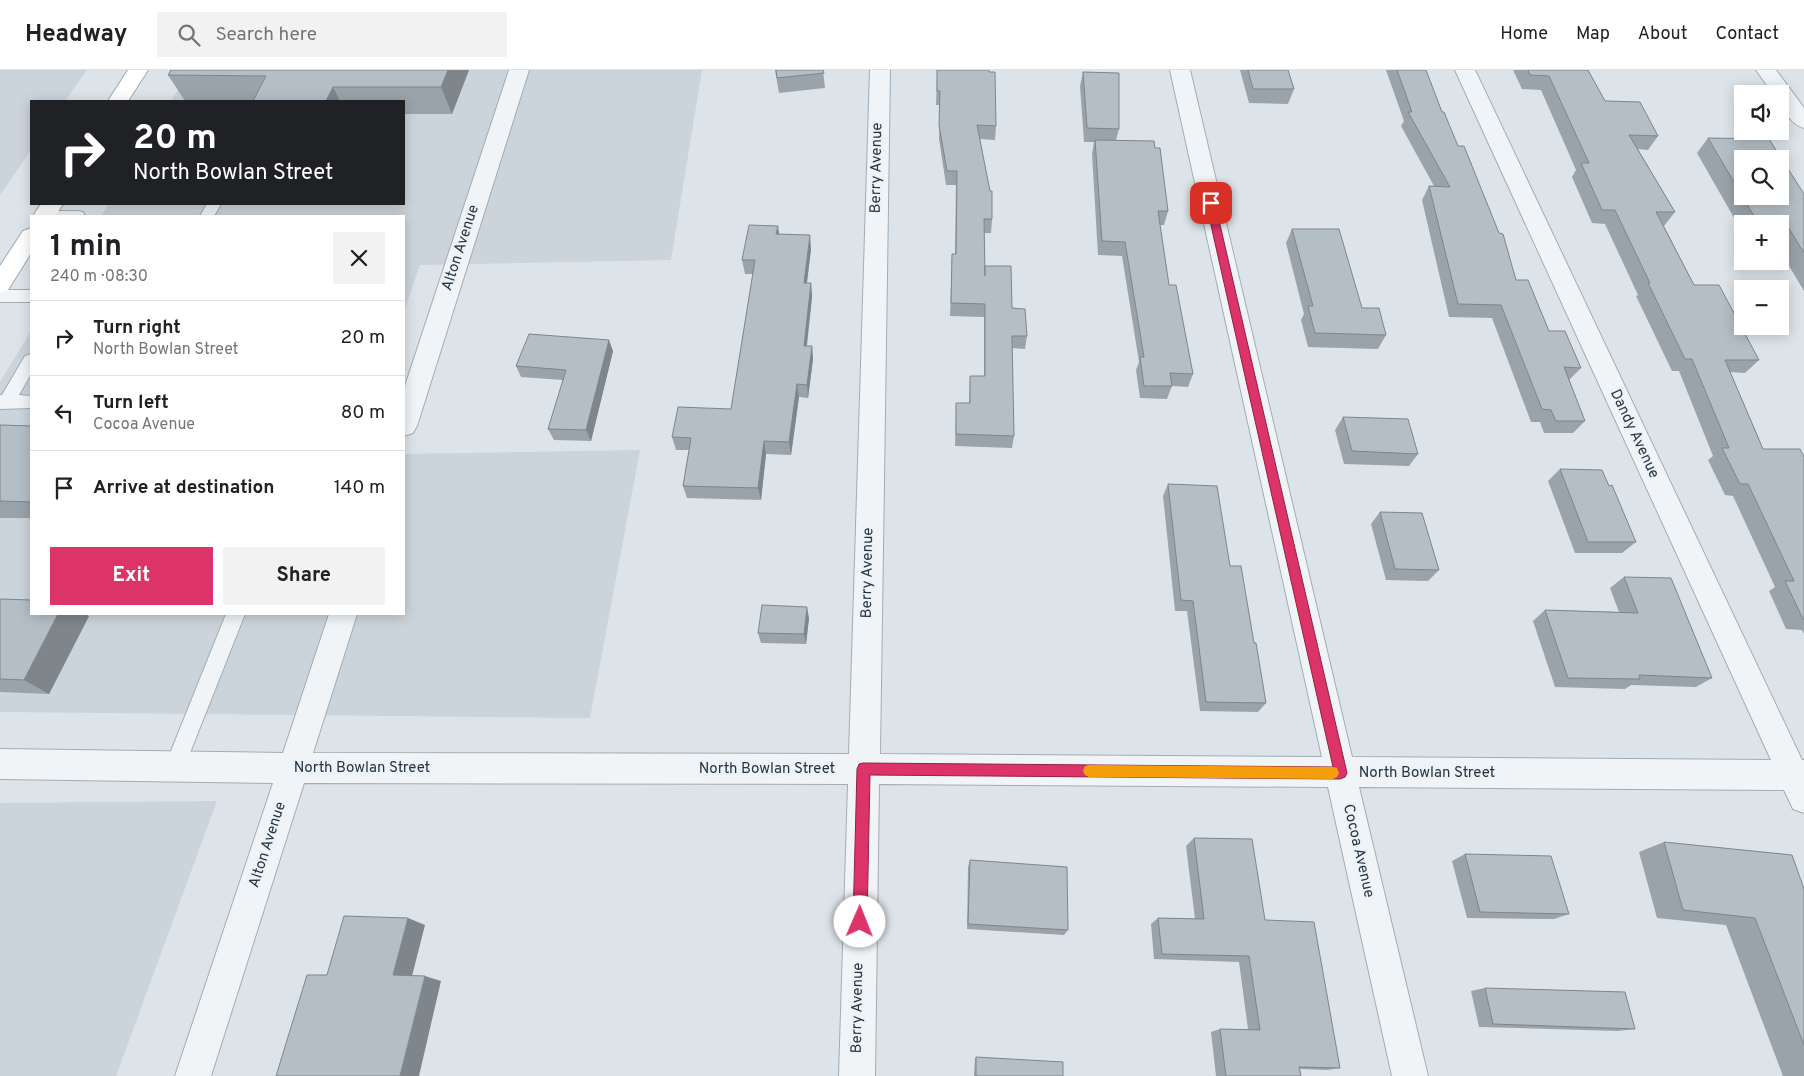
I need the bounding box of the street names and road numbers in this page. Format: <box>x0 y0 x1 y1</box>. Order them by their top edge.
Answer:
street label: Berry Avenue <box>867 122 887 214</box>
street label: Alton Avenue <box>438 203 484 293</box>
street label: Dandy Avenue <box>1605 386 1663 482</box>
street label: Berry Avenue <box>858 527 878 619</box>
street label: North Bowlan Street <box>294 759 430 778</box>
street label: North Bowlan Street <box>699 760 835 779</box>
street label: North Bowlan Street <box>1359 764 1495 783</box>
street label: Alton Avenue <box>245 800 291 890</box>
street label: Cocoa Avenue <box>1338 802 1378 900</box>
street label: Berry Avenue <box>848 962 868 1054</box>

